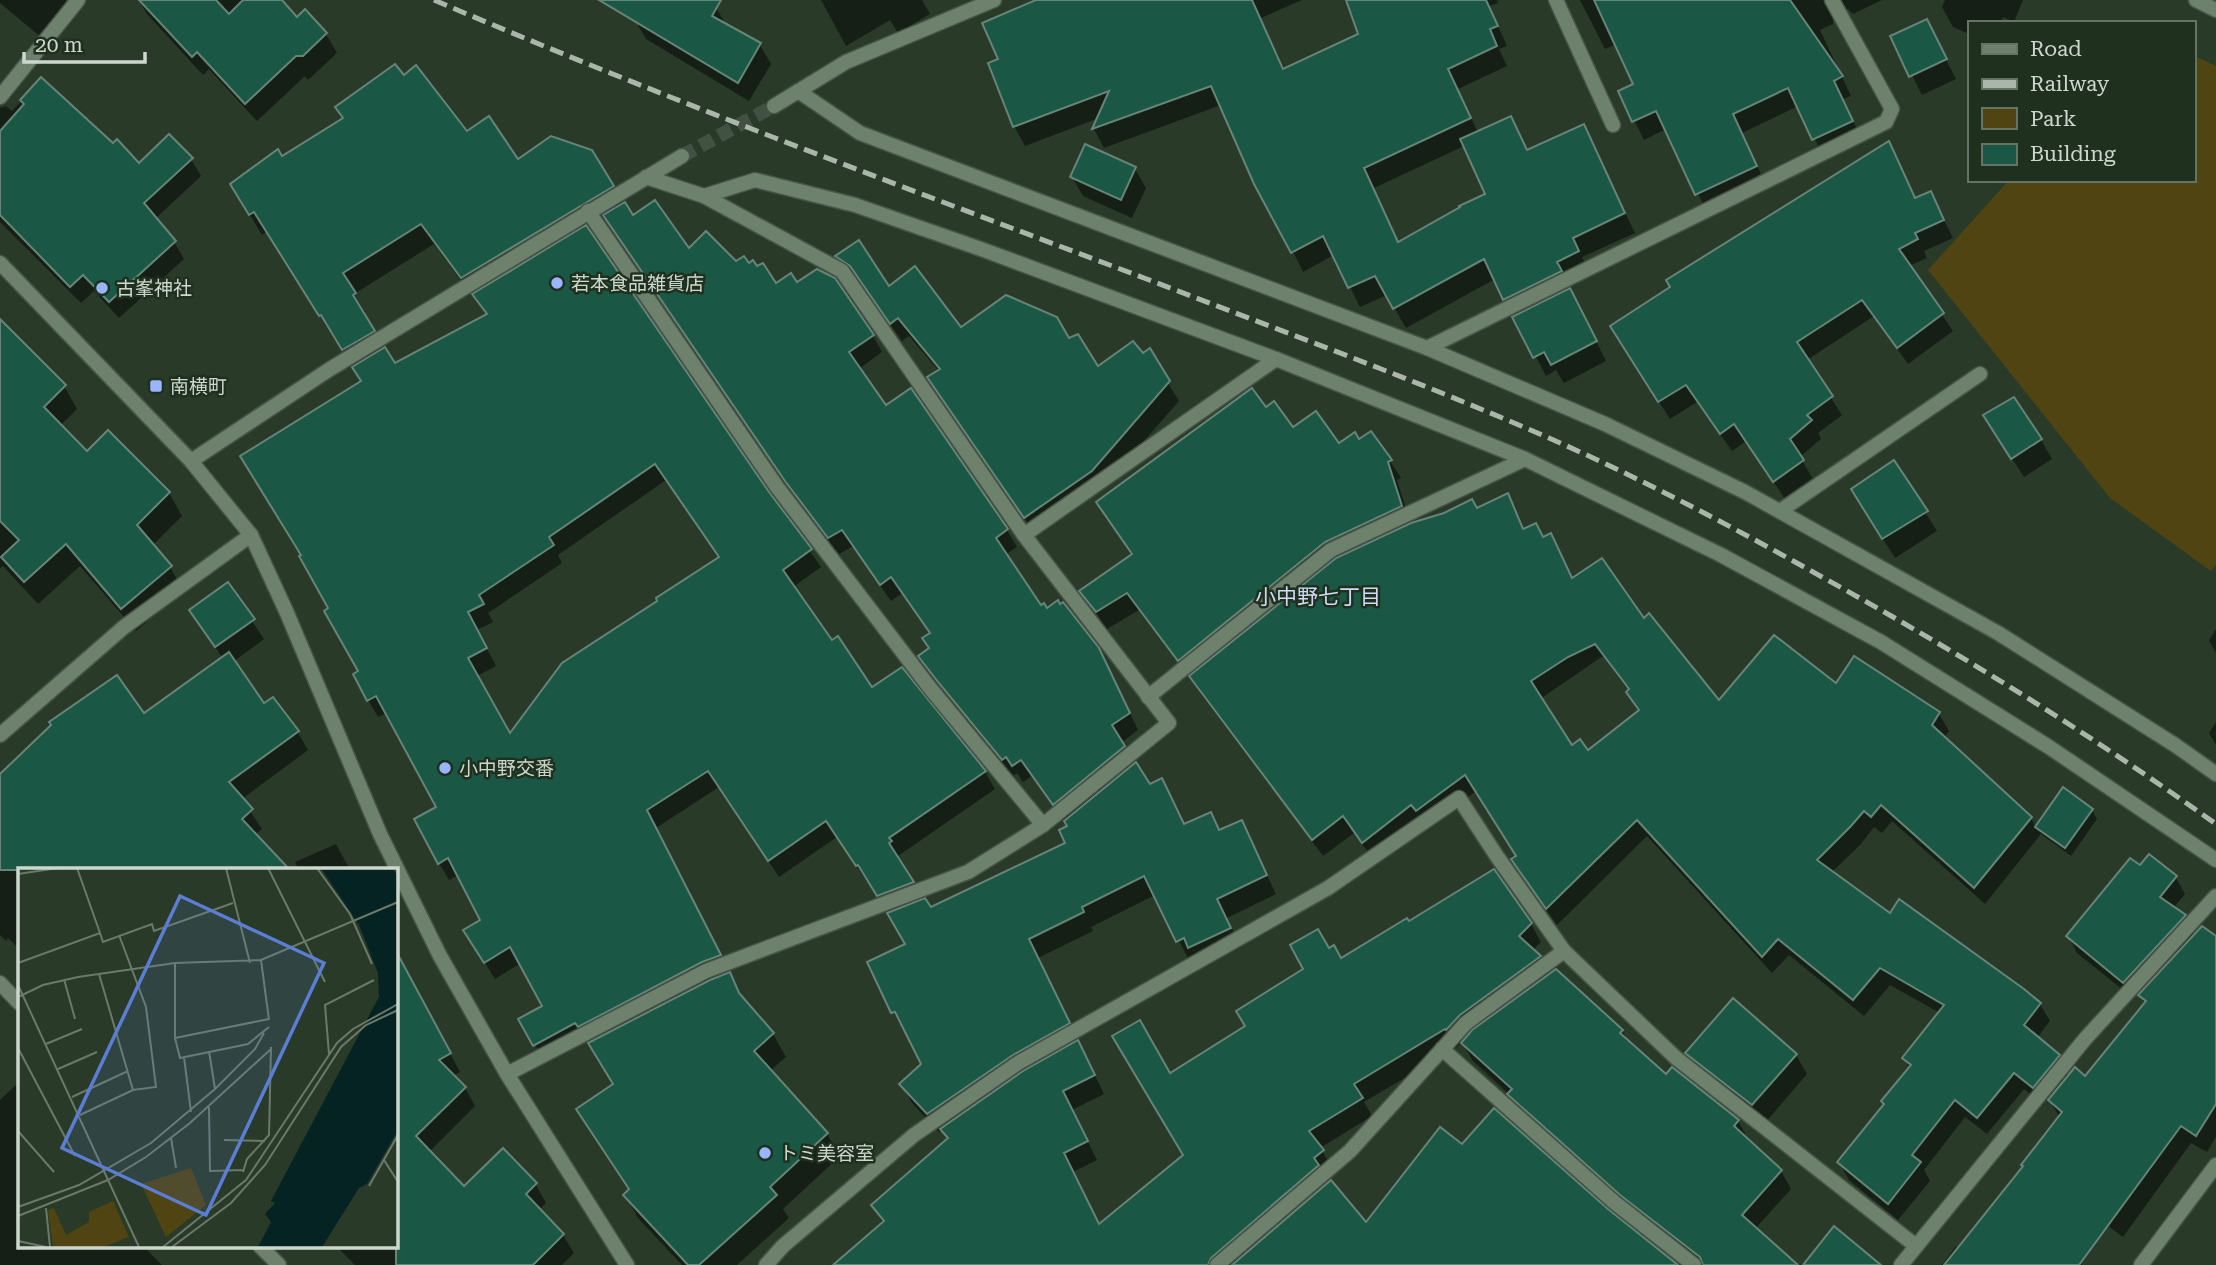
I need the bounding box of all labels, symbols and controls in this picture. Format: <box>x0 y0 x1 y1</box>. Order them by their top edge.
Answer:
scale bar <box>24 21 145 65</box>
legend <box>1968 21 2195 182</box>
text: 20 m <box>35 33 83 57</box>
text: Road <box>2030 37 2082 61</box>
text: Railway <box>2030 72 2110 96</box>
text: Park <box>2030 107 2076 131</box>
text: Building <box>2030 142 2116 166</box>
place label: 若本食品雑貨店 <box>571 272 704 295</box>
marker: 若本食品雑貨店 <box>549 275 565 291</box>
place label: 古峯神社 <box>116 277 192 300</box>
marker: 古峯神社 <box>94 280 110 296</box>
place label: 南横町 <box>170 375 227 398</box>
marker: 南横町 <box>148 378 164 394</box>
district label: 小中野七丁目 <box>1255 585 1381 609</box>
place label: 小中野交番 <box>459 757 554 780</box>
marker: 小中野交番 <box>437 760 453 776</box>
inset map <box>18 868 397 1248</box>
place label: トミ美容室 <box>779 1142 874 1165</box>
marker: トミ美容室 <box>757 1145 773 1161</box>

